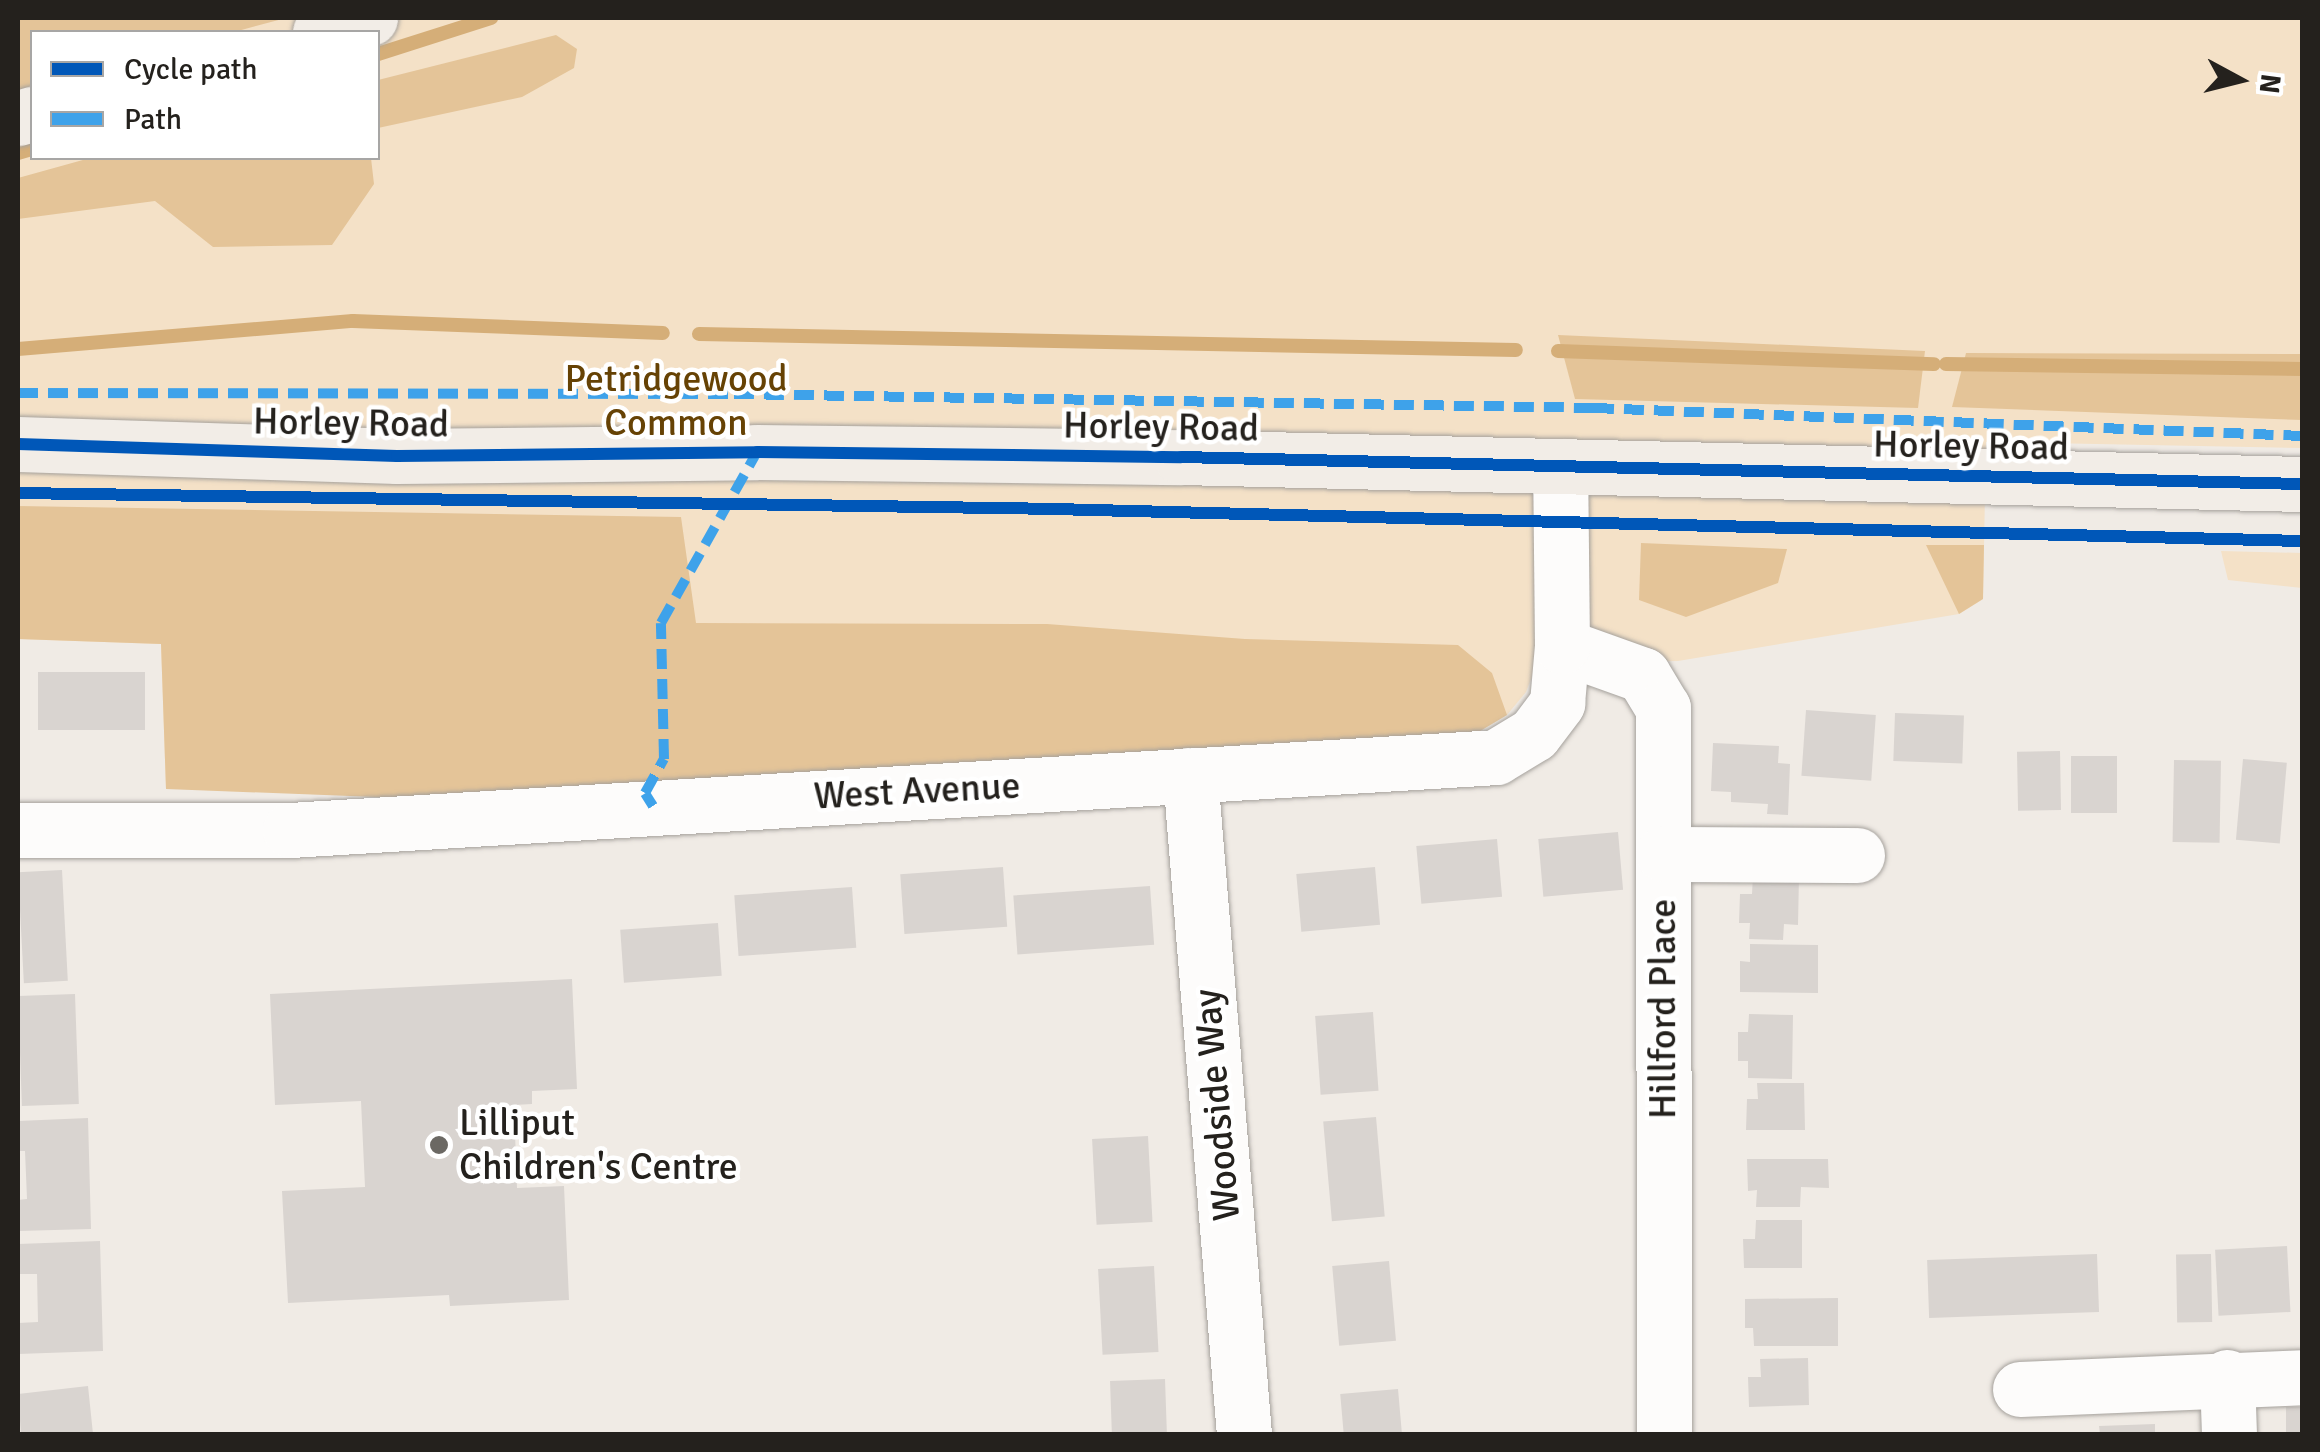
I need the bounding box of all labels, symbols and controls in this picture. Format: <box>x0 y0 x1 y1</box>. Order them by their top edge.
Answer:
legend <box>30 30 380 160</box>
north arrow <box>2190 30 2290 130</box>
text: Cycle path <box>124 51 258 88</box>
text: N <box>2252 72 2288 95</box>
text: Path <box>124 101 182 138</box>
park label: Petridgewood Common <box>564 356 788 446</box>
street label: Horley Road <box>253 398 449 448</box>
street label: Horley Road <box>1063 402 1259 452</box>
street label: Horley Road <box>1873 421 2069 471</box>
street label: West Avenue <box>812 763 1022 819</box>
street label: Hillford Place <box>1640 899 1686 1119</box>
street label: Woodside Way <box>1184 987 1250 1223</box>
place label: Lilliput Children's Centre <box>459 1100 738 1190</box>
marker: Lilliput Children's Centre <box>428 1134 450 1156</box>

